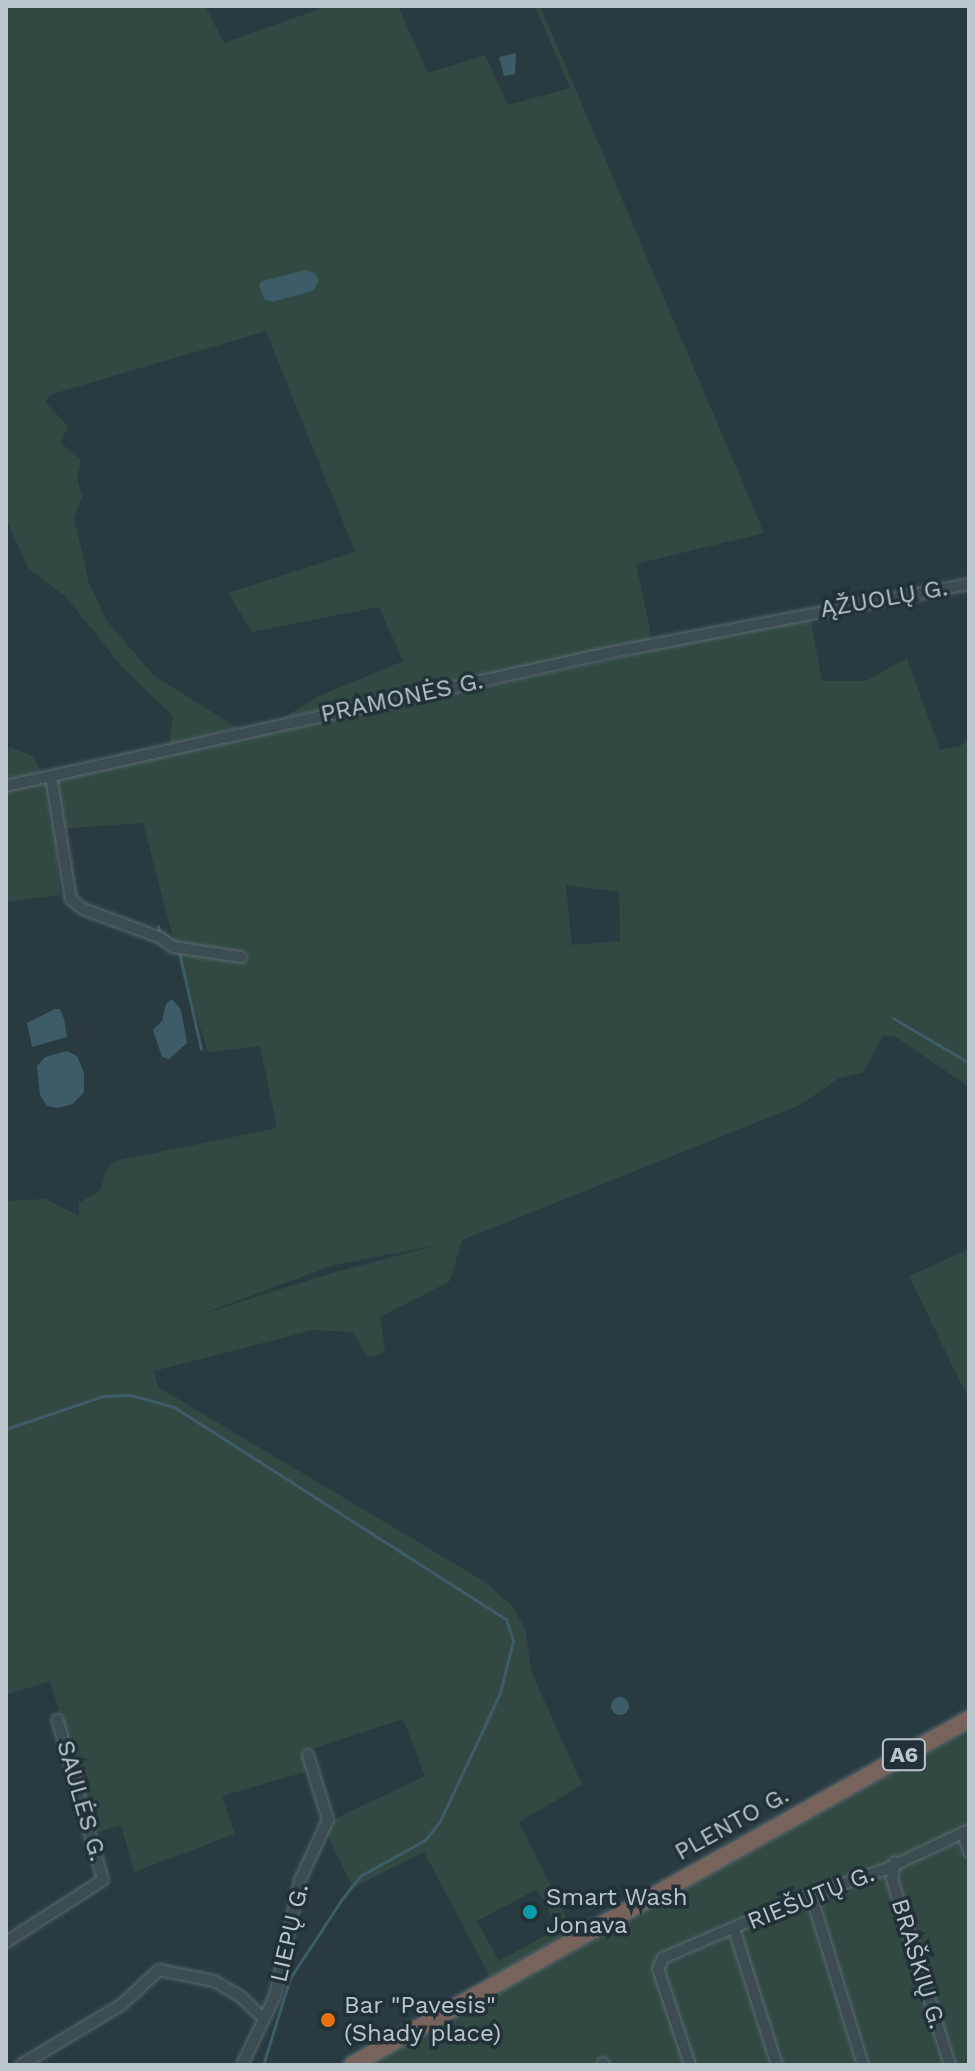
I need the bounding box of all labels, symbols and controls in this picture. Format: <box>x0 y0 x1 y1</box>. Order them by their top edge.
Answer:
street label: ĄŽUOLŲ G. <box>818 574 950 624</box>
street label: PRAMONĖS G. <box>318 667 486 729</box>
street label: SAULĖS G. <box>50 1737 112 1865</box>
road number: A6 <box>880 1737 928 1773</box>
street label: PLENTO G. <box>670 1781 794 1867</box>
street label: RIEŠUTŲ G. <box>743 1860 879 1936</box>
street label: LIEPŲ G. <box>265 1881 315 1985</box>
place label: Smart Wash Jonava <box>546 1884 688 1940</box>
street label: BRAŠKIŲ G. <box>885 1896 951 2032</box>
marker: Smart Wash Jonava <box>521 1903 539 1921</box>
place label: Bar "Pavesis" (Shady place) <box>344 1992 502 2048</box>
marker: Bar "Pavesis" (Shady place) <box>319 2011 337 2029</box>

